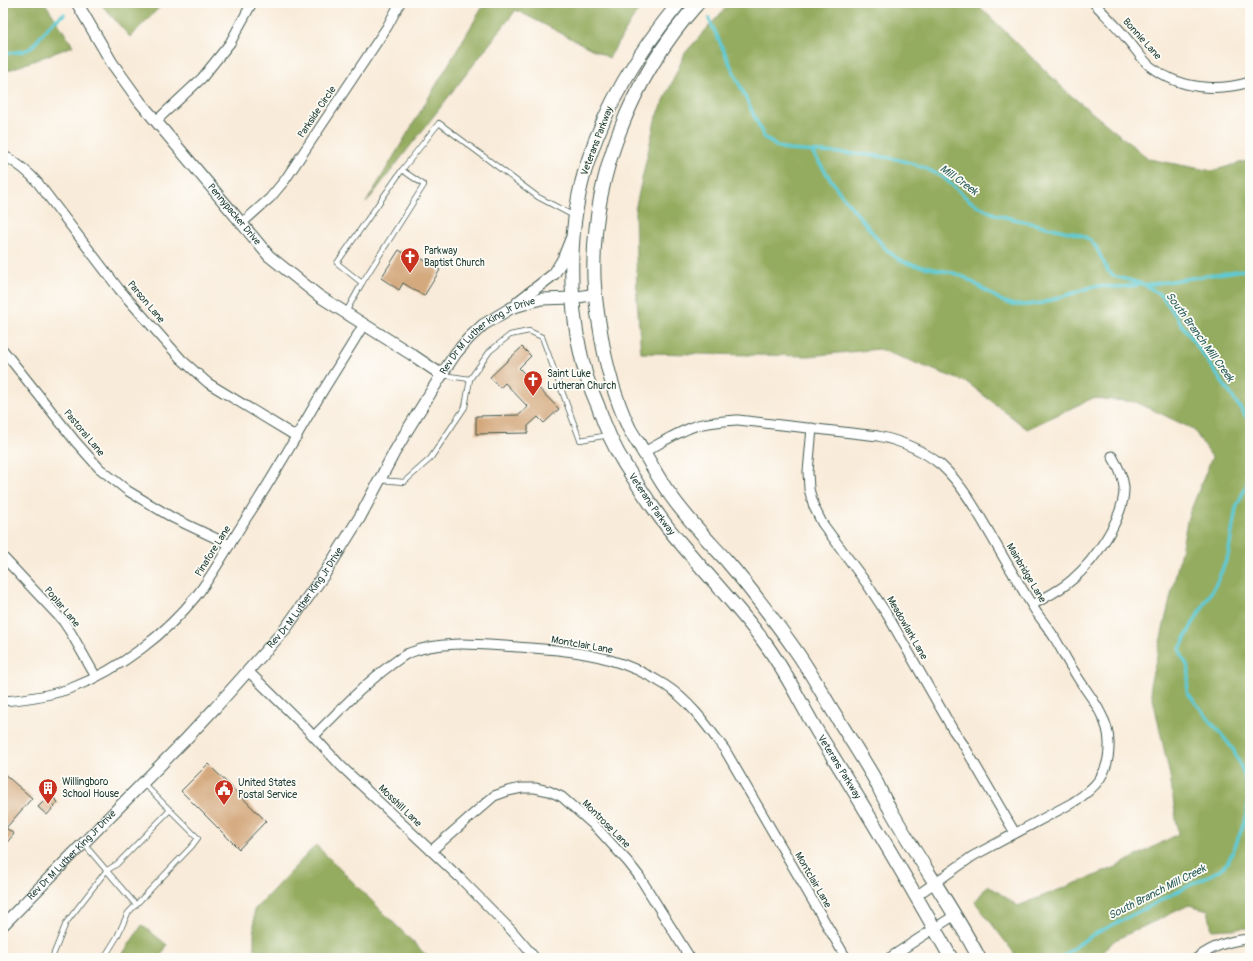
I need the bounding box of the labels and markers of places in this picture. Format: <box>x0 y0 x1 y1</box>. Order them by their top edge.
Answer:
place label: Parkway Baptist Church <box>424 245 485 269</box>
church icon: Parkway Baptist Church <box>399 246 421 274</box>
place label: Saint Luke Lutheran Church <box>547 368 617 392</box>
church icon: Saint Luke Lutheran Church <box>522 369 544 397</box>
place label: Willingboro School House <box>62 776 119 800</box>
building icon: Willingboro School House <box>37 777 59 805</box>
place label: United States Postal Service <box>238 777 297 801</box>
public building icon: United States Postal Service <box>213 778 235 806</box>

